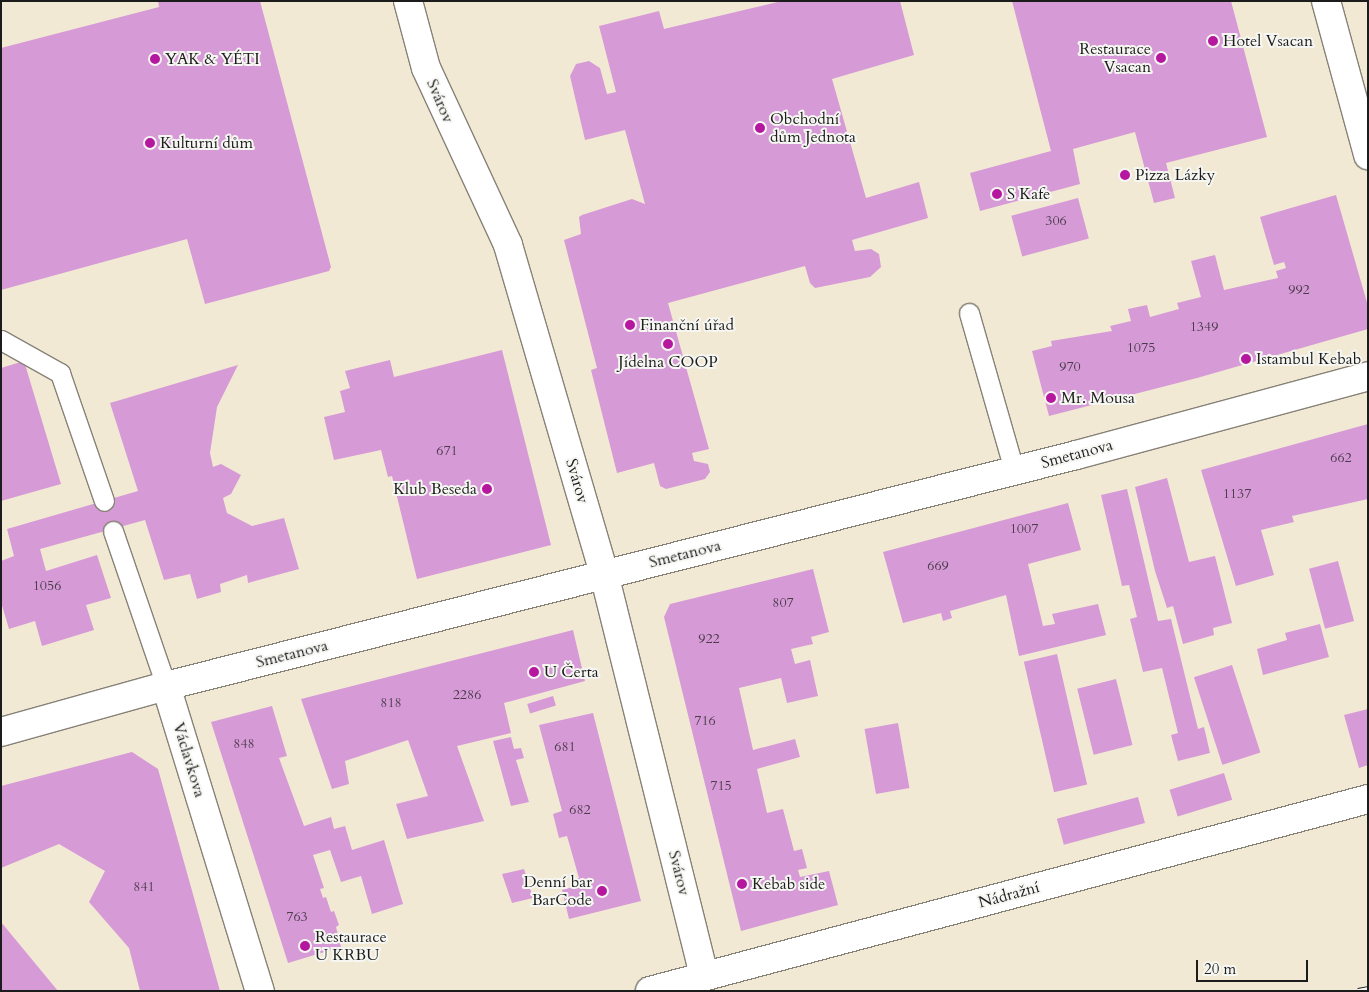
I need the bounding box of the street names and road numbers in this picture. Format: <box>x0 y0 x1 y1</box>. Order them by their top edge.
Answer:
street label: Svárov <box>422 76 458 126</box>
street label: Smetanova <box>1039 435 1115 473</box>
street label: Svárov <box>561 456 593 506</box>
street label: Smetanova <box>647 536 723 572</box>
street label: Smetanova <box>254 636 330 672</box>
street label: Václavkova <box>169 720 209 800</box>
street label: Svárov <box>664 849 694 897</box>
street label: Nádražní <box>976 878 1042 912</box>

